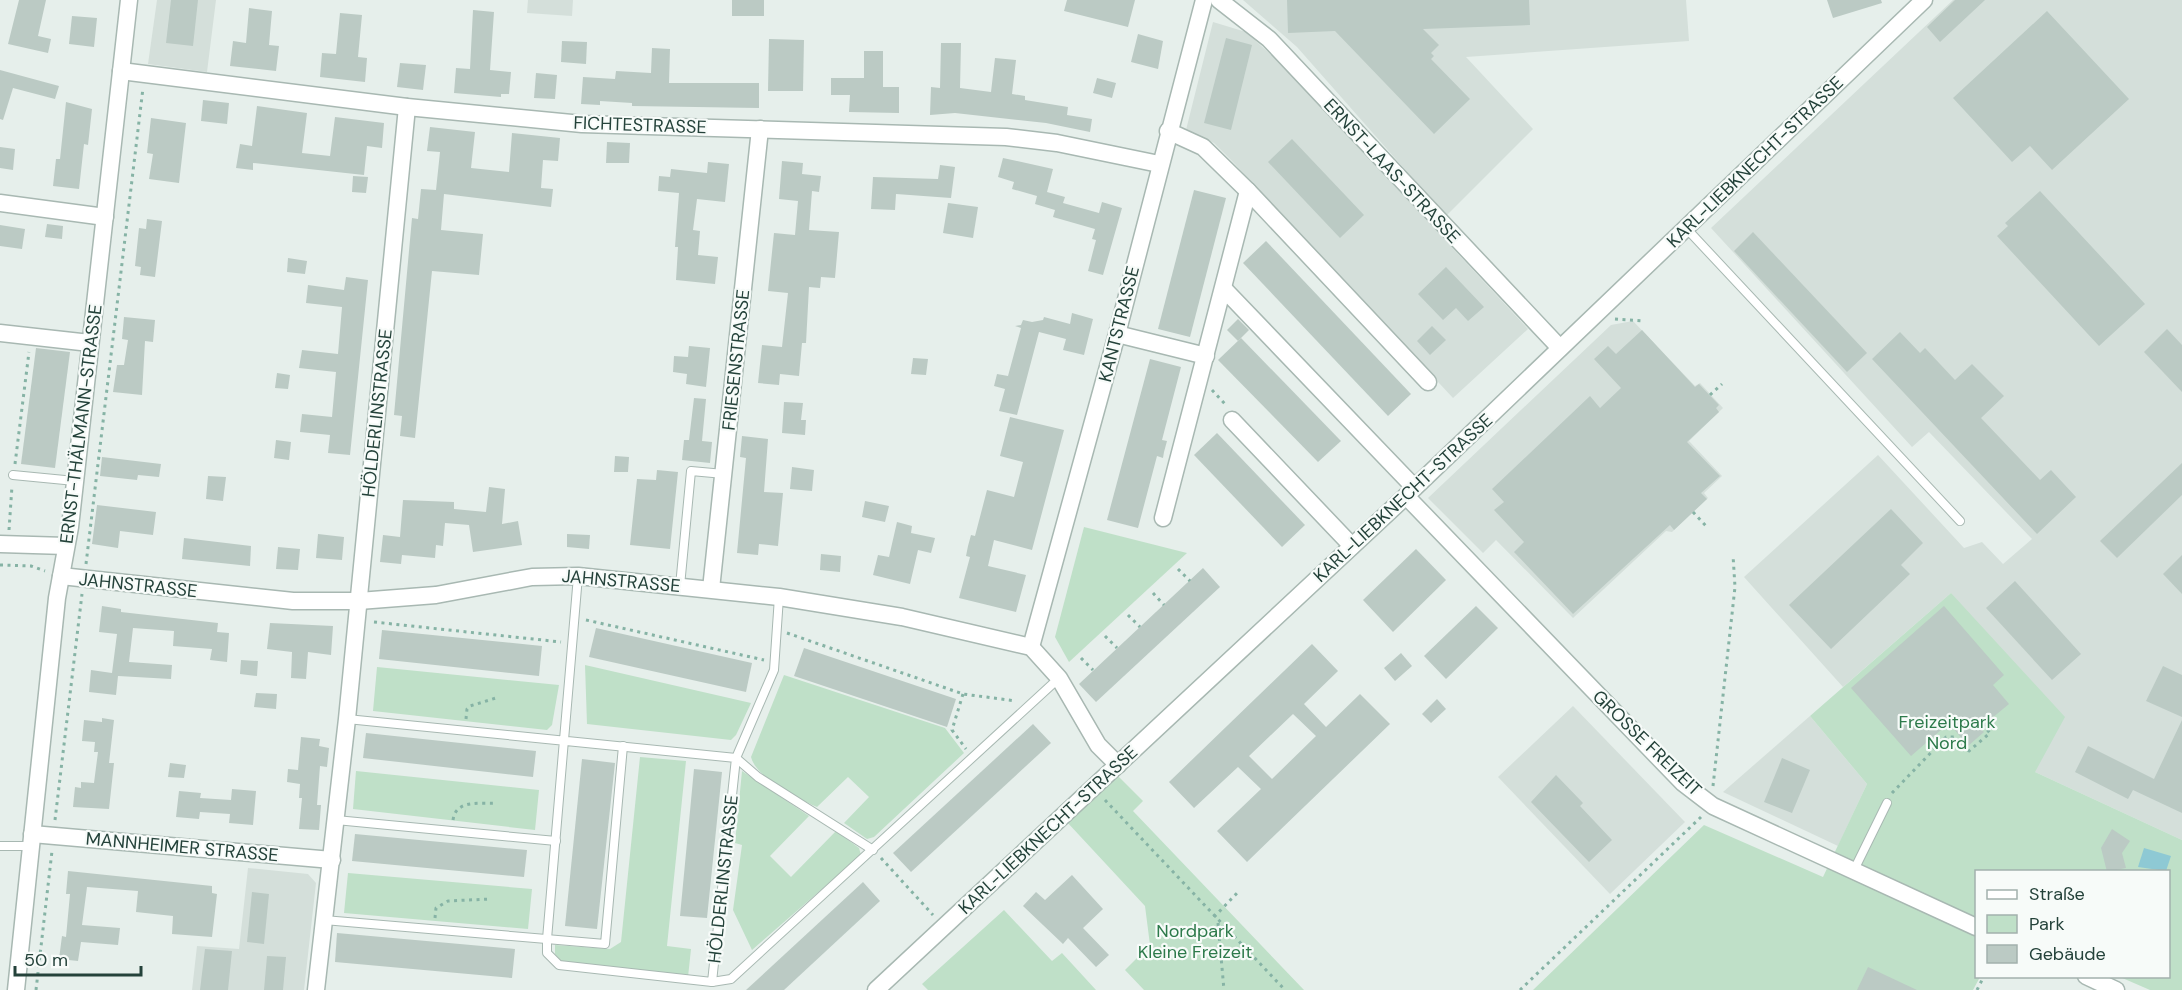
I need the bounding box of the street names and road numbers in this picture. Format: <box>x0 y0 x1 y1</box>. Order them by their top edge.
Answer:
street label: KARL-LIEBKNECHT-STRASSE <box>1661 71 1849 253</box>
street label: ERNST-LAAS-STRASSE <box>1318 93 1466 249</box>
street label: FICHTESTRASSE <box>573 111 707 139</box>
street label: KANTSTRASSE <box>1093 264 1145 384</box>
street label: FRIESENSTRASSE <box>717 288 755 432</box>
street label: ERNST-THÄLMANN-STRASSE <box>54 303 108 545</box>
street label: HÖLDERLINSTRASSE <box>356 328 398 498</box>
street label: KARL-LIEBKNECHT-STRASSE <box>1308 408 1498 588</box>
street label: JAHNSTRASSE <box>561 564 681 598</box>
street label: JAHNSTRASSE <box>78 567 198 603</box>
street label: GROSSE FREIZEIT <box>1587 685 1707 801</box>
street label: KARL-LIEBKNECHT-STRASSE <box>953 740 1143 920</box>
street label: HÖLDERLINSTRASSE <box>702 794 744 964</box>
street label: MANNHEIMER STRASSE <box>85 827 279 867</box>

